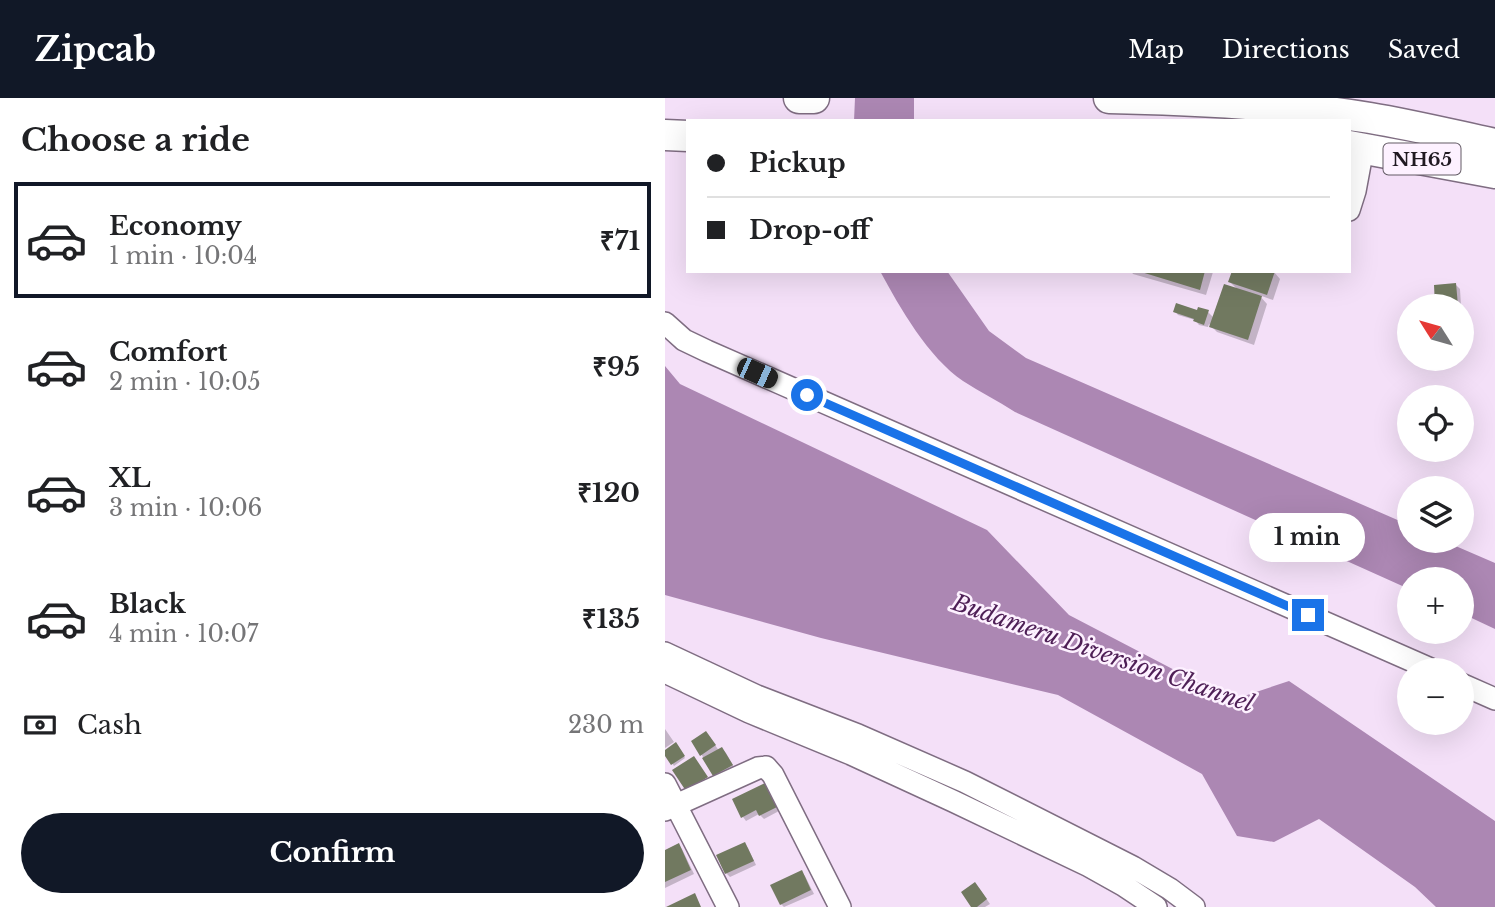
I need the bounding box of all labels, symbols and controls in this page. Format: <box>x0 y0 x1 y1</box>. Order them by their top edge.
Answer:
text: Zipcab <box>35 29 156 70</box>
text: Map <box>1128 35 1184 64</box>
text: Directions <box>1222 35 1350 64</box>
text: Saved <box>1388 35 1460 64</box>
text: Choose a ride <box>21 120 250 160</box>
road number: NH65 <box>1383 143 1461 174</box>
text: Pickup <box>749 147 846 179</box>
icon: car <box>25 209 88 272</box>
text: Economy <box>109 210 242 242</box>
text: Drop-off <box>749 214 870 246</box>
text: ₹71 <box>600 225 640 257</box>
text: 1 min · 10:04 <box>109 242 257 270</box>
north arrow <box>1397 294 1473 371</box>
map controls <box>1397 294 1474 735</box>
icon: car <box>25 335 88 398</box>
text: Comfort <box>109 336 227 368</box>
text: ₹95 <box>592 351 640 383</box>
car <box>734 355 781 391</box>
text: 2 min · 10:05 <box>109 368 261 396</box>
route start <box>791 379 823 411</box>
button: locate <box>1397 385 1474 462</box>
icon: car <box>25 461 88 524</box>
text: XL <box>109 462 151 494</box>
button: layers <box>1397 476 1474 553</box>
text: ₹120 <box>577 477 640 509</box>
text: 3 min · 10:06 <box>109 494 262 522</box>
callout: 1 min <box>1250 514 1366 562</box>
text: 1 min <box>1274 523 1340 551</box>
button: + <box>1397 567 1474 644</box>
icon: car <box>25 587 88 650</box>
text: Black <box>109 588 186 620</box>
water label: Budameru Diversion Channel <box>948 588 1258 718</box>
route end <box>1292 599 1324 631</box>
text: ₹135 <box>582 603 640 635</box>
text: 4 min · 10:07 <box>109 620 258 648</box>
button: − <box>1397 658 1474 735</box>
icon: cash <box>21 706 59 744</box>
text: Cash <box>77 709 142 741</box>
text: 230 m <box>568 711 644 739</box>
button: Confirm <box>21 813 644 893</box>

